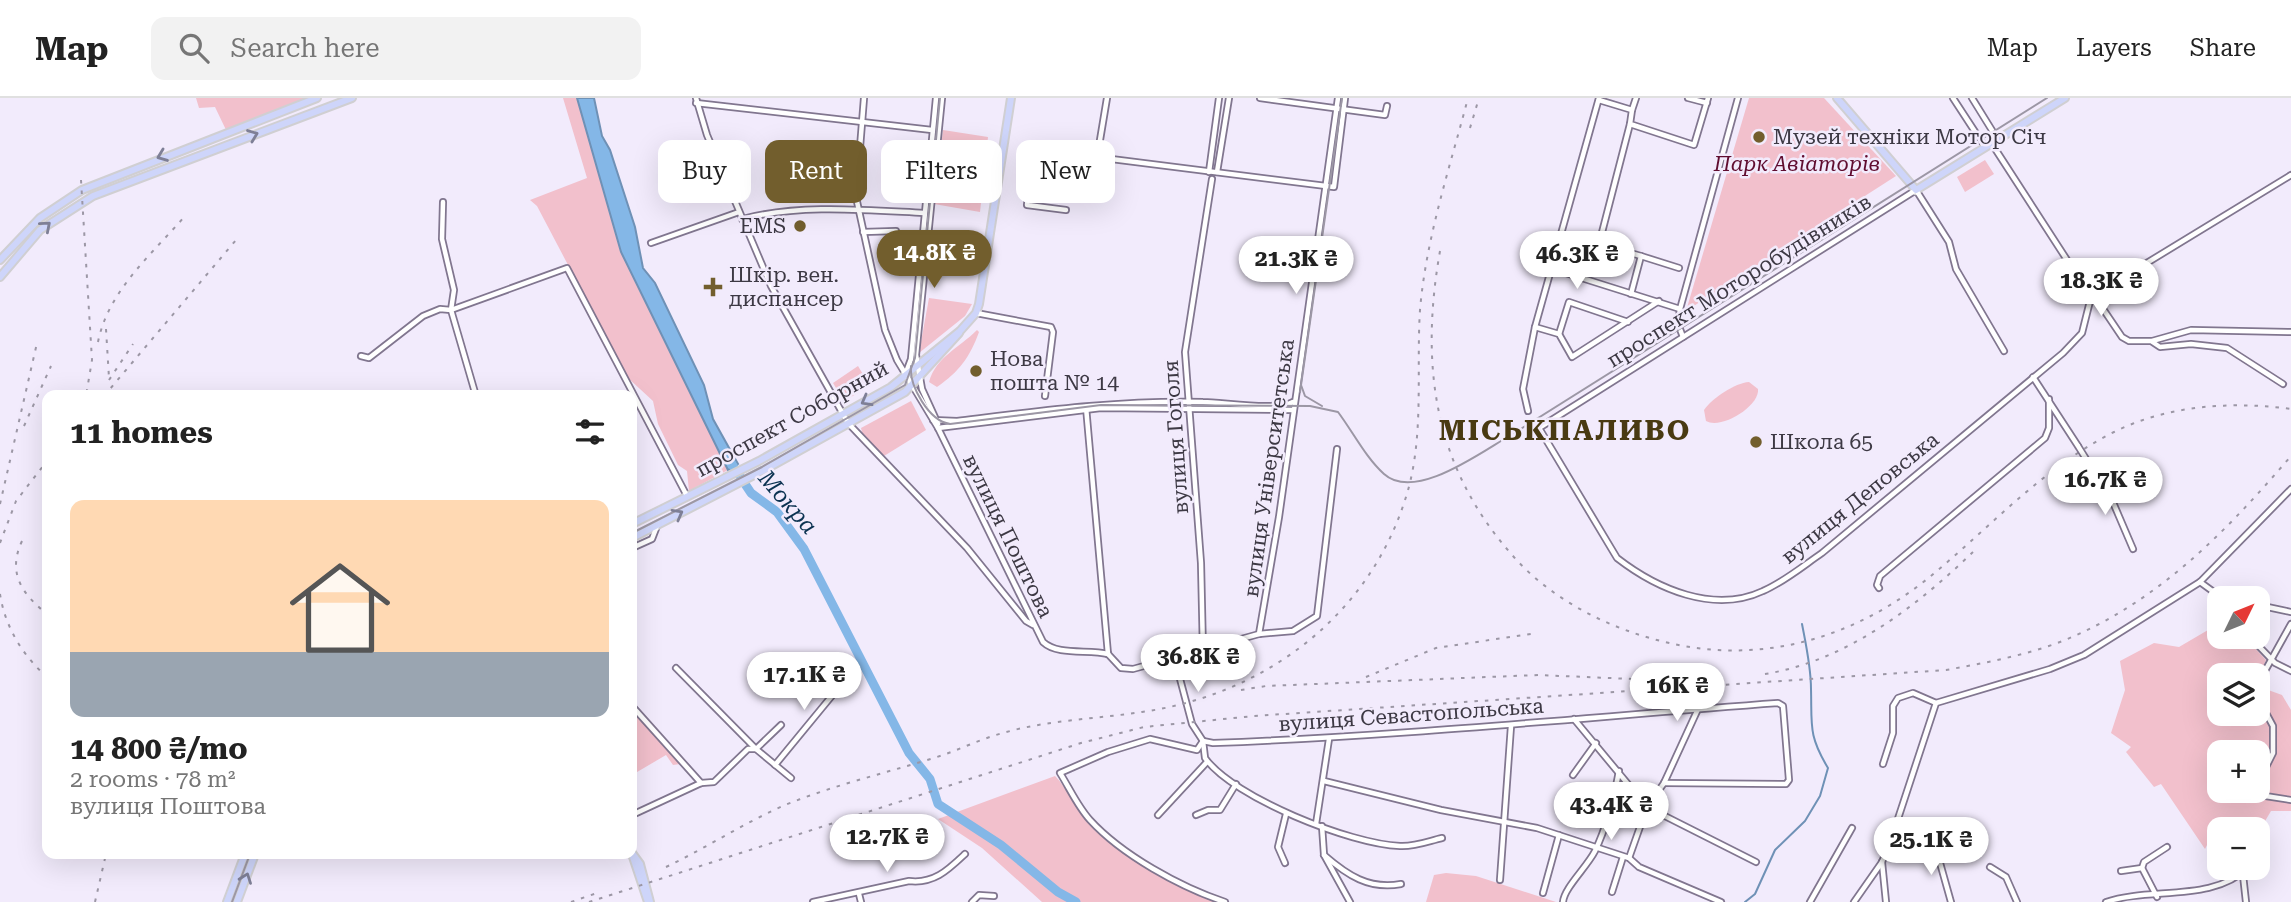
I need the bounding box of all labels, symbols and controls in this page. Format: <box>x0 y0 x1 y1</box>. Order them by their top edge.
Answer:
search box <box>151 17 641 80</box>
text: Map <box>35 29 109 68</box>
icon: search <box>175 29 213 67</box>
text: Search here <box>231 33 380 63</box>
text: Map <box>1987 34 2038 62</box>
text: Layers <box>2076 34 2152 62</box>
text: Share <box>2190 34 2256 62</box>
place label: Музей техніки Мотор Січ <box>1773 125 2046 149</box>
one-way arrow <box>246 129 258 143</box>
marker: Музей техніки Мотор Січ <box>1751 129 1767 145</box>
chip: Buy <box>658 140 751 203</box>
chip: Rent <box>765 140 867 203</box>
chip: Filters <box>881 140 1002 203</box>
chip: New <box>1016 140 1115 203</box>
one-way arrow <box>156 148 168 162</box>
park label: Парк Авіаторів <box>1713 152 1880 176</box>
street label: проспект Моторобудівників <box>1602 189 1876 373</box>
place label: EMS <box>739 214 786 238</box>
marker: EMS <box>792 218 808 234</box>
one-way arrow <box>38 222 51 234</box>
pin: 14.8K ₴ <box>869 230 999 290</box>
pin: 46.3K ₴ <box>1512 232 1642 291</box>
pin: 21.3K ₴ <box>1231 236 1361 296</box>
text: 14.8K ₴ <box>893 239 975 266</box>
text: 46.3K ₴ <box>1536 240 1618 267</box>
text: 21.3K ₴ <box>1255 245 1337 272</box>
pin: 18.3K ₴ <box>2036 258 2166 318</box>
place label: Шкір. вен. диспансер <box>729 263 844 311</box>
text: 18.3K ₴ <box>2060 267 2142 294</box>
marker: Шкір. вен. диспансер <box>703 277 723 297</box>
street label: вулиця Університетська <box>1239 337 1299 599</box>
place label: Нова пошта № 14 <box>990 347 1119 395</box>
street label: проспект Соборний <box>692 356 892 482</box>
street label: вулиця Гоголя <box>1159 359 1193 515</box>
marker: Нова пошта № 14 <box>968 363 984 379</box>
one-way arrow <box>861 393 874 406</box>
icon: filters <box>571 413 609 451</box>
district label: МІСЬКПАЛИВО <box>1439 414 1691 447</box>
text: 11 homes <box>70 415 213 450</box>
street label: вулиця Деповська <box>1777 427 1944 569</box>
place label: Школа 65 <box>1770 430 1873 454</box>
marker: Школа 65 <box>1748 434 1764 450</box>
street label: вулиця Поштова <box>958 450 1058 622</box>
pin: 16.7K ₴ <box>2040 458 2170 517</box>
water label: Мокра <box>752 464 823 540</box>
text: 16.7K ₴ <box>2064 466 2146 493</box>
one-way arrow <box>671 509 684 522</box>
icon: home <box>277 545 403 671</box>
north arrow <box>2207 586 2270 649</box>
map controls <box>2207 586 2270 880</box>
pin: 36.8K ₴ <box>1133 634 1263 694</box>
text: 36.8K ₴ <box>1157 643 1239 670</box>
pin: 17.1K ₴ <box>739 652 869 712</box>
text: 17.1K ₴ <box>763 661 845 688</box>
button: layers <box>2207 663 2270 726</box>
pin: 16K ₴ <box>1628 664 1726 723</box>
text: 16K ₴ <box>1646 672 1708 699</box>
street label: вулиця Севастопольська <box>1278 694 1545 736</box>
text: 14 800 ₴/mo <box>70 731 248 766</box>
button: + <box>2207 740 2270 803</box>
text: 2 rooms · 78 m² <box>70 766 236 793</box>
pin: 43.4K ₴ <box>1546 782 1676 842</box>
text: 43.4K ₴ <box>1570 791 1652 818</box>
text: вулиця Поштова <box>70 793 266 820</box>
pin: 12.7K ₴ <box>822 814 952 874</box>
button: − <box>2207 817 2270 880</box>
pin: 25.1K ₴ <box>1866 818 1996 877</box>
text: 12.7K ₴ <box>846 823 928 850</box>
text: 25.1K ₴ <box>1890 826 1972 853</box>
one-way arrow <box>237 872 251 884</box>

